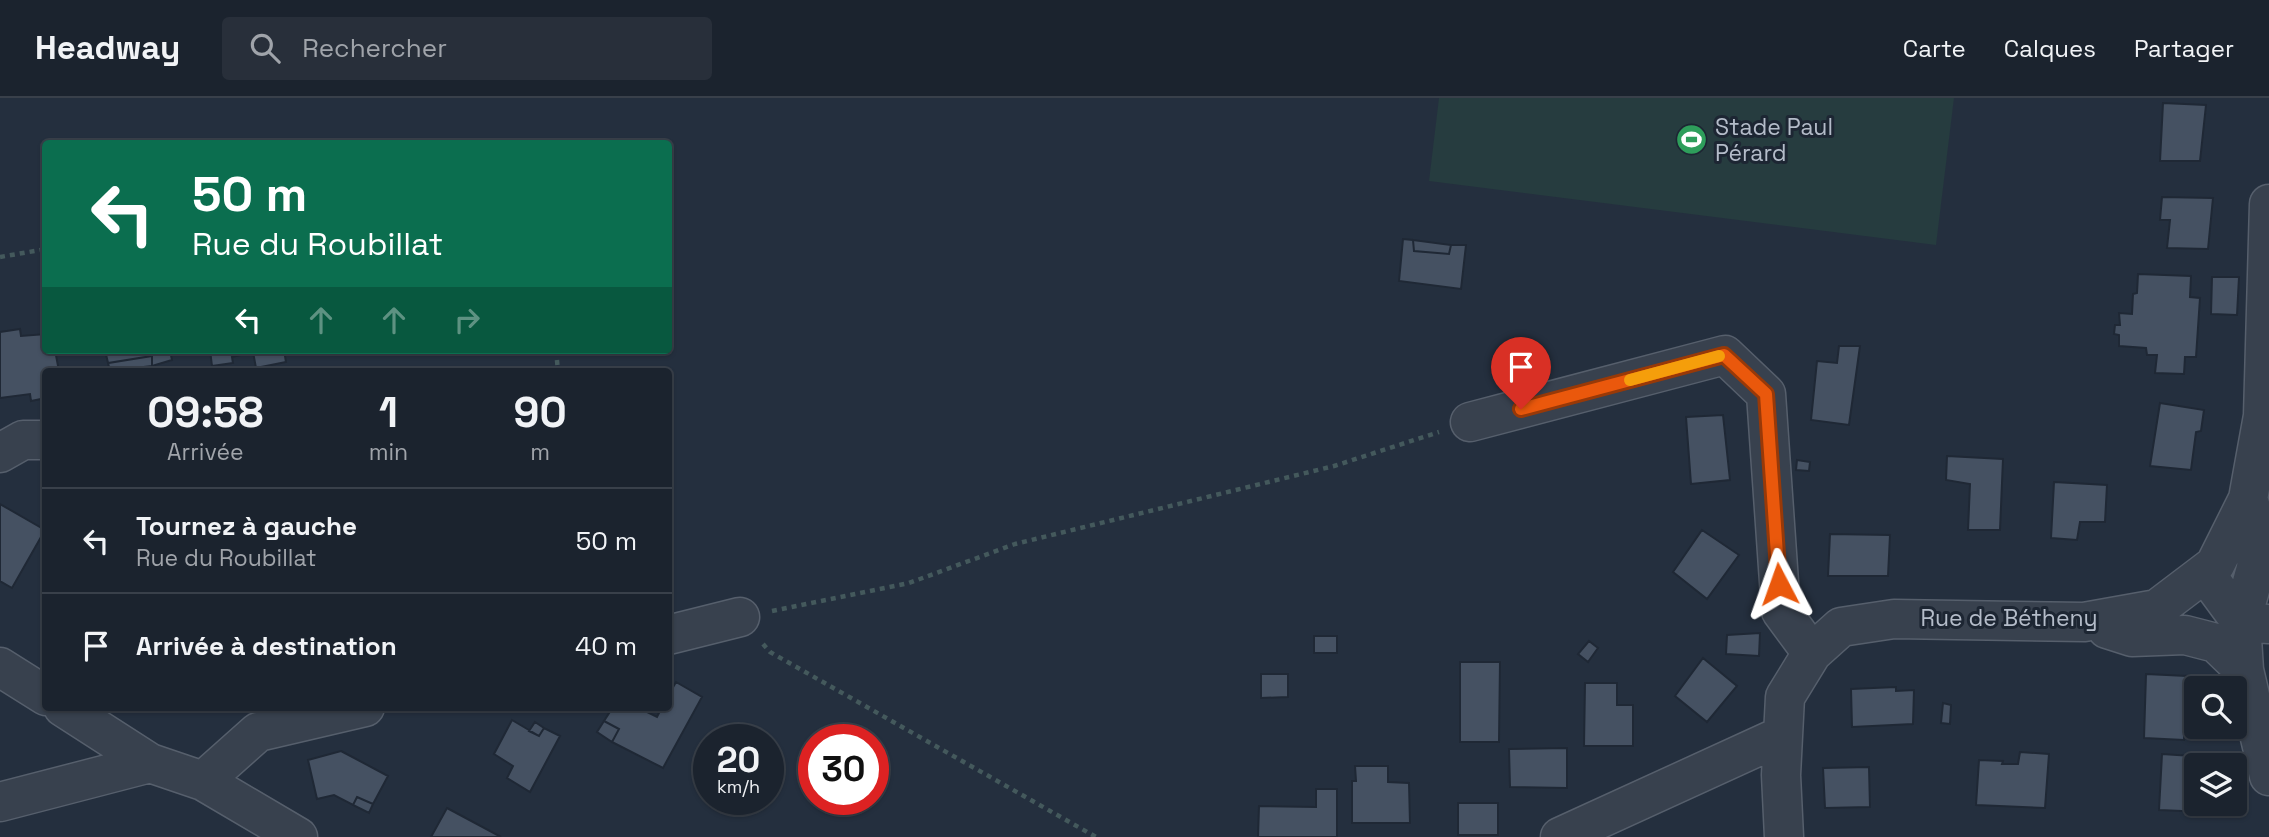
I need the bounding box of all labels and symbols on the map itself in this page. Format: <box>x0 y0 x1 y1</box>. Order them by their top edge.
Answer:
place label: Stade Paul Pérard <box>1715 112 1833 168</box>
sports icon: Stade Paul Pérard <box>1675 123 1709 157</box>
pin <box>1491 337 1551 409</box>
position arrow <box>1742 547 1816 621</box>
street label: Rue de Bétheny <box>1920 603 2098 633</box>
speed limit sign: 30 <box>798 724 889 815</box>

